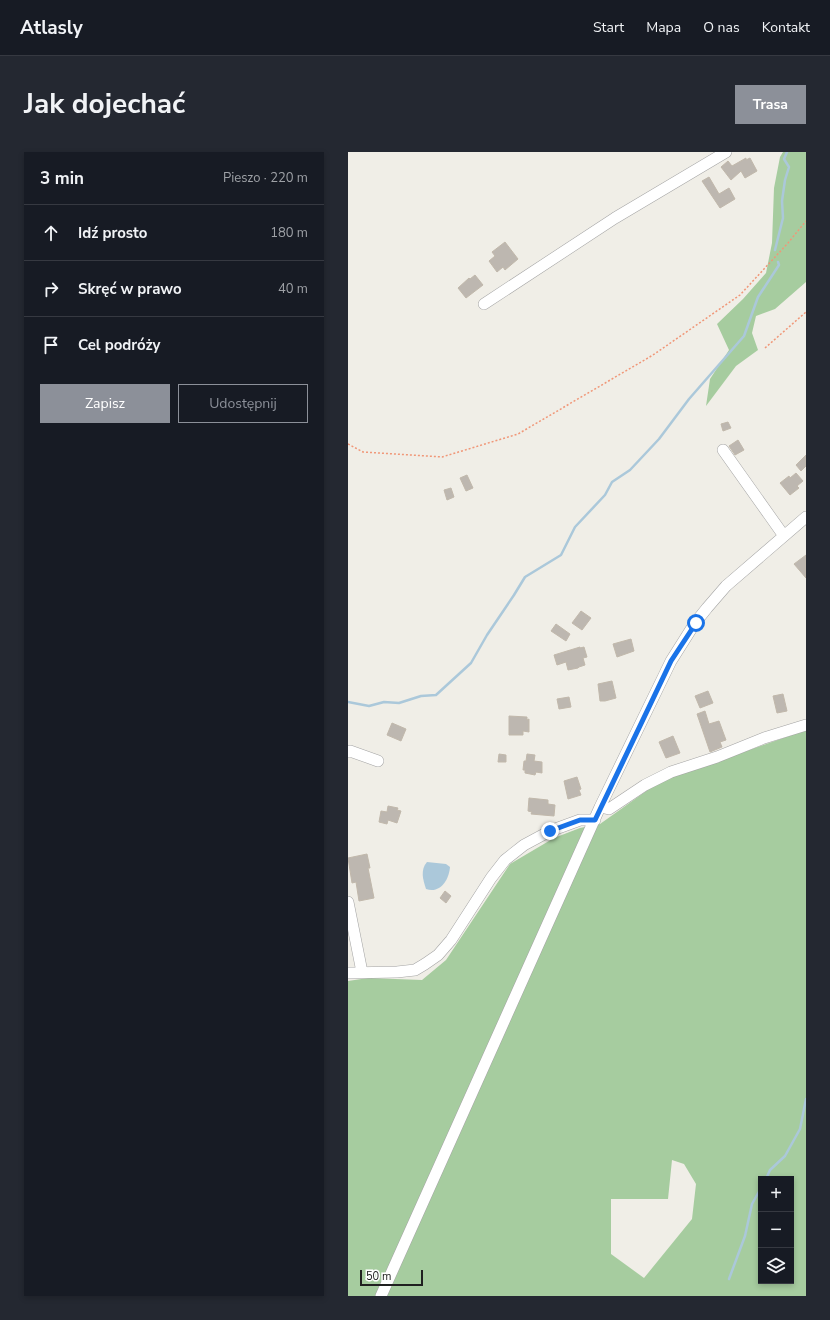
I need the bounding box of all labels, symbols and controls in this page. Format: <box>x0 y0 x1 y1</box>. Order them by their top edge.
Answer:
text: Atlasly <box>20 15 83 41</box>
text: Start <box>593 18 624 37</box>
text: Mapa <box>646 18 681 37</box>
text: O nas <box>703 18 740 37</box>
text: Kontakt <box>762 18 810 37</box>
text: Jak dojechać <box>24 85 185 123</box>
button: Trasa <box>735 85 806 124</box>
text: 3 min <box>40 167 84 190</box>
text: Pieszo · 220 m <box>223 169 308 187</box>
icon: ahead <box>40 222 62 244</box>
text: Idź prosto <box>78 223 147 243</box>
text: 180 m <box>270 224 308 242</box>
icon: right <box>40 278 62 300</box>
text: Skręć w prawo <box>78 279 182 299</box>
text: 40 m <box>278 280 308 298</box>
icon: arrive <box>40 334 62 356</box>
text: Cel podróży <box>78 335 160 355</box>
button: Zapisz <box>40 384 170 423</box>
button: Udostępnij <box>178 384 308 423</box>
route start <box>687 614 705 632</box>
route end <box>541 822 559 840</box>
map controls <box>758 1176 794 1284</box>
button: + <box>758 1176 794 1212</box>
button: − <box>758 1212 794 1248</box>
button: layers <box>758 1248 794 1284</box>
scale bar <box>360 1268 423 1287</box>
text: 50 m <box>366 1269 391 1284</box>

